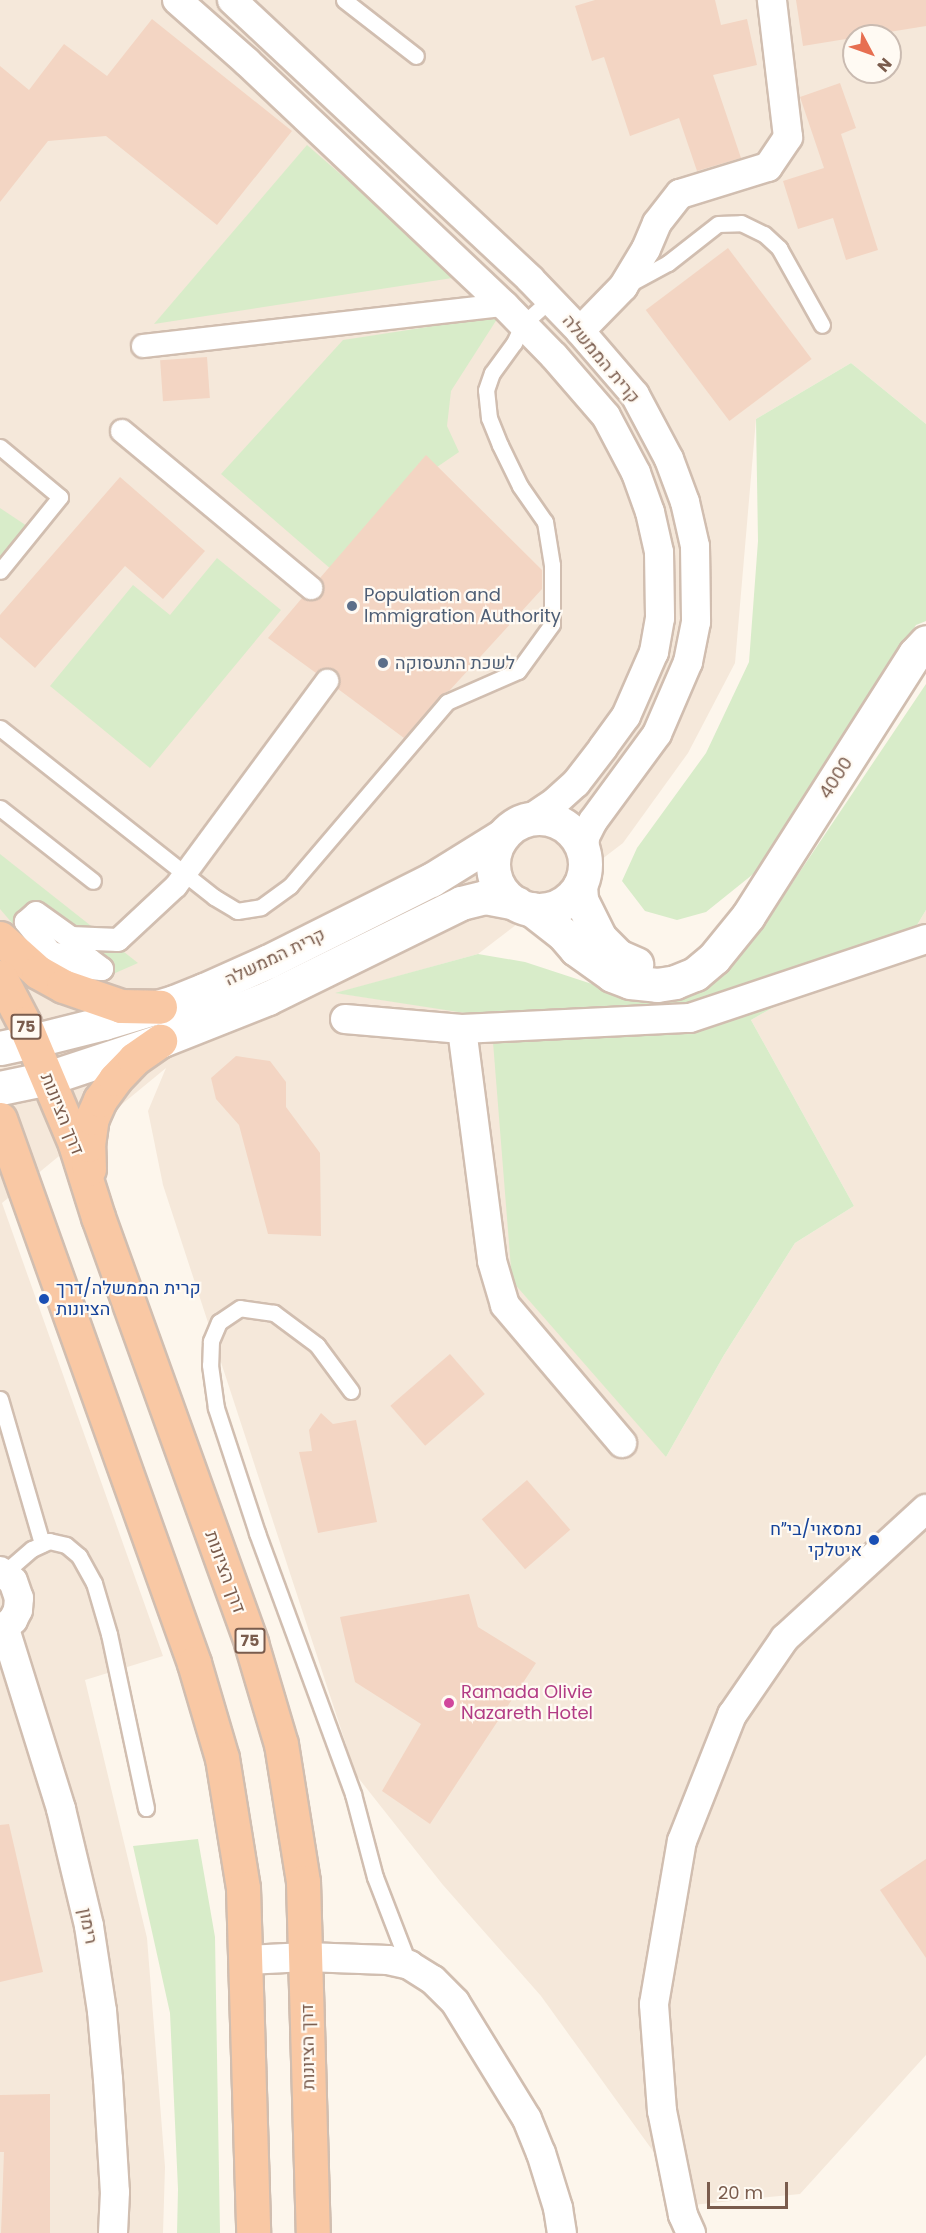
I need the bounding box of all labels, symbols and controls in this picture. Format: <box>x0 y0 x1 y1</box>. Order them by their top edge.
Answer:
north arrow <box>842 24 902 84</box>
text: N <box>872 53 897 77</box>
street label: קרית הממשלה <box>558 310 644 408</box>
place label: Population and Immigration Authority <box>364 585 561 628</box>
marker: Population and Immigration Authority <box>345 599 359 613</box>
place label: לשכת התעסוקה <box>395 652 515 674</box>
marker: לשכת התעסוקה <box>376 656 390 670</box>
street label: 4000 <box>815 753 857 803</box>
street label: קרית הממשלה <box>221 923 329 991</box>
road number: 75 <box>9 1014 42 1040</box>
street label: דרך הציונות <box>36 1070 88 1158</box>
place label: קרית הממשלה/דרך הציונות <box>56 1278 201 1320</box>
marker: קרית הממשלה/דרך הציונות <box>37 1292 51 1306</box>
place label: נמסאוי/בי״ח איטלקי <box>770 1519 862 1562</box>
street label: דרך הציונות <box>200 1528 250 1616</box>
marker: נמסאוי/בי״ח איטלקי <box>867 1533 881 1547</box>
road number: 75 <box>234 1628 266 1654</box>
place label: Ramada Olivie Nazareth Hotel <box>461 1682 593 1724</box>
marker: Ramada Olivie Nazareth Hotel <box>442 1696 456 1710</box>
street label: רימון <box>74 1906 102 1946</box>
street label: דרך הציונות <box>296 2004 320 2090</box>
scale bar <box>710 2170 791 2208</box>
text: 20 m <box>718 2180 763 2205</box>

